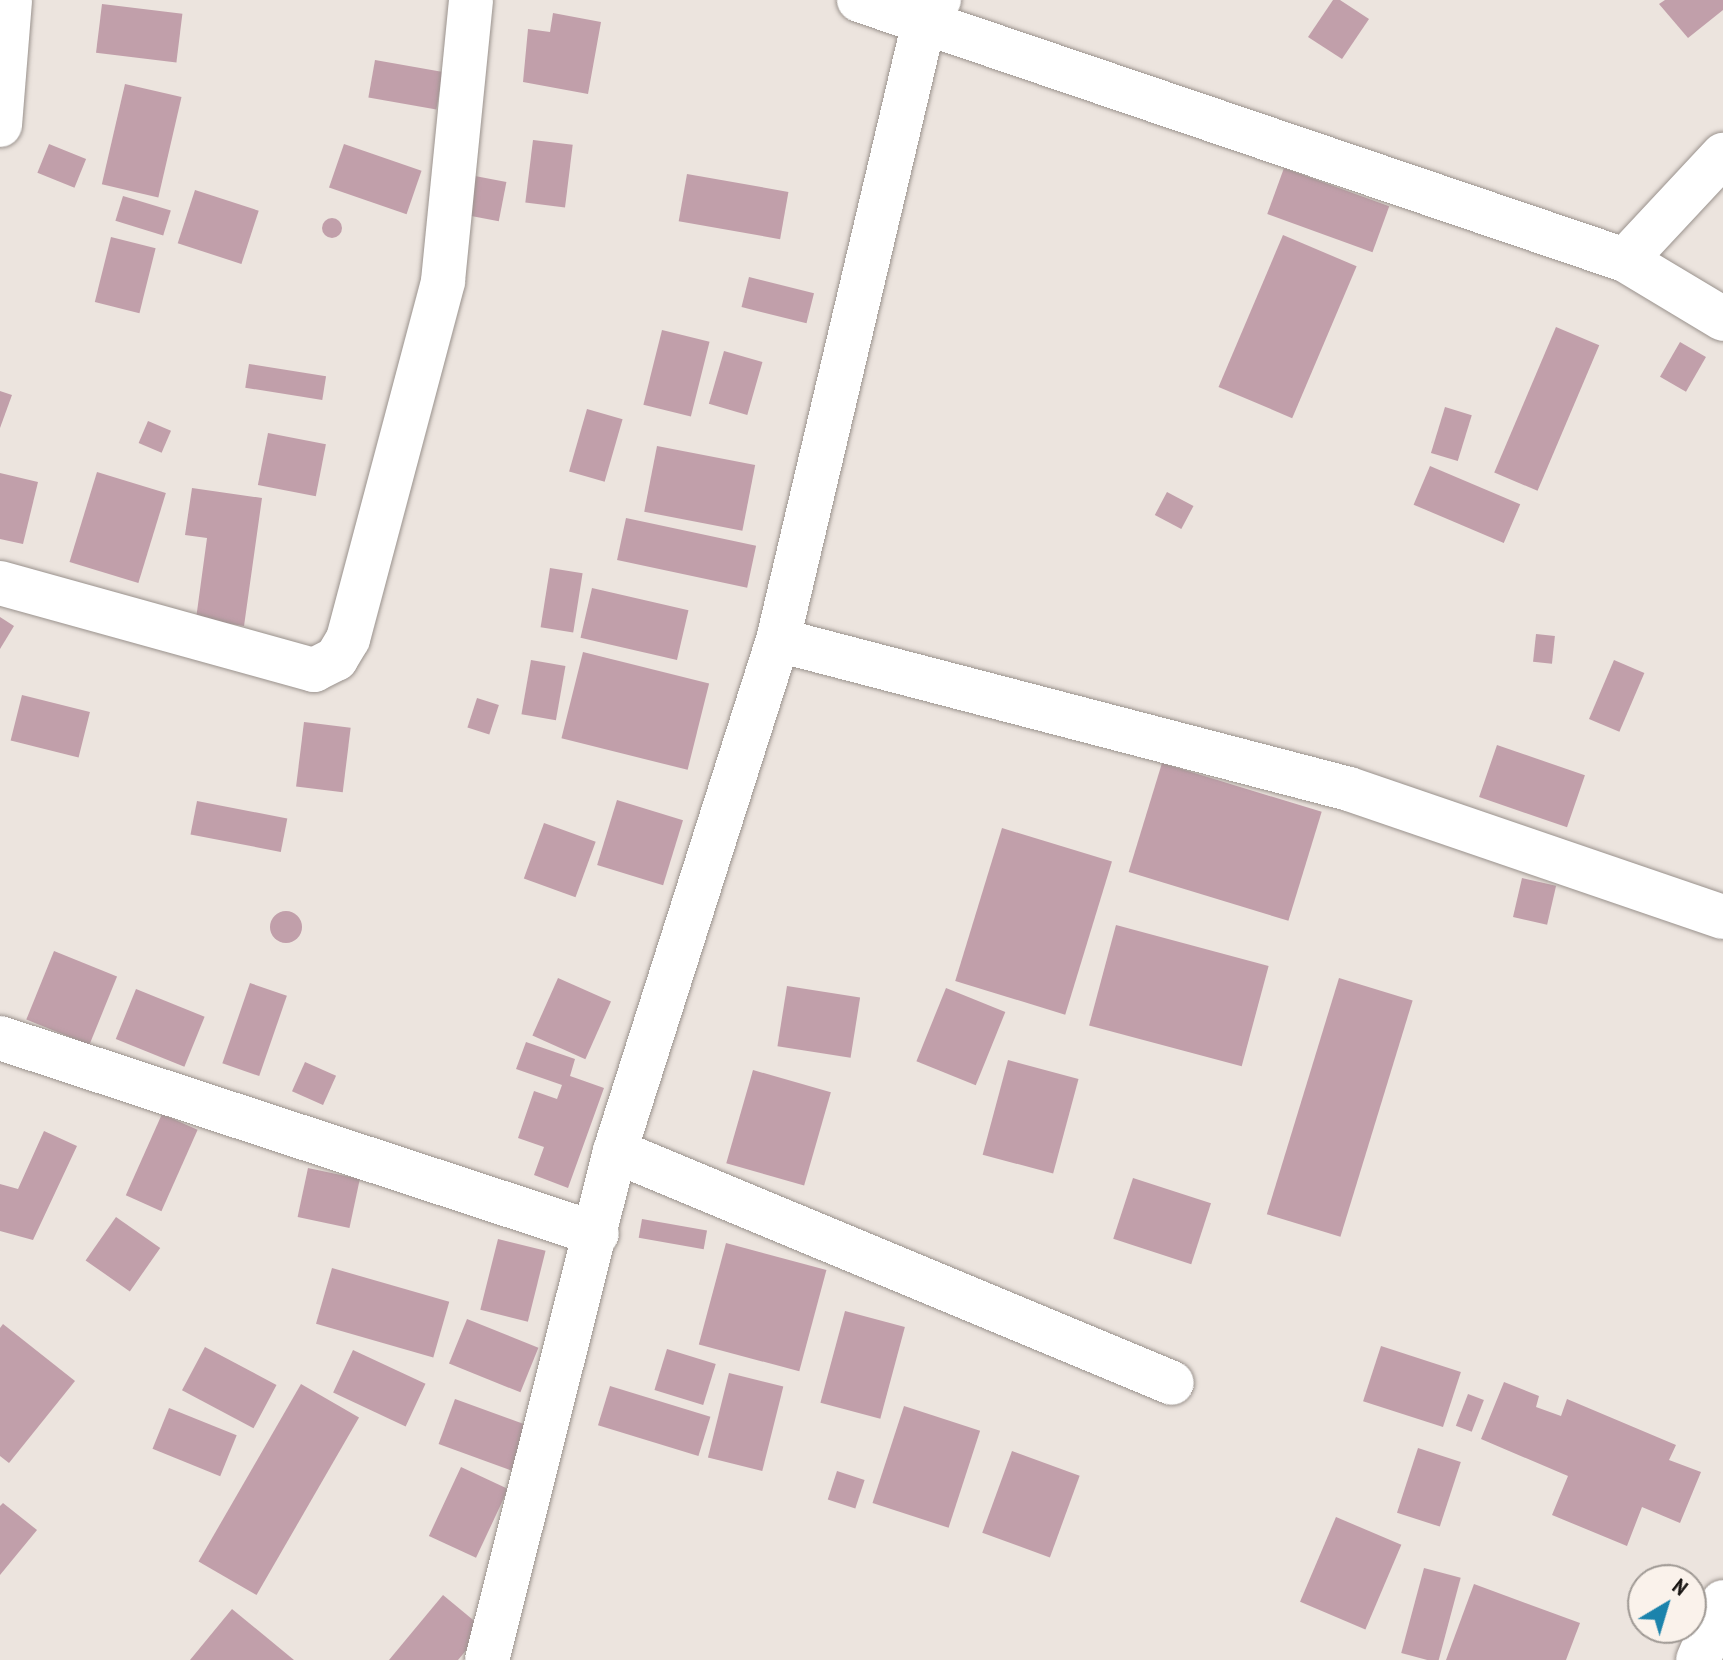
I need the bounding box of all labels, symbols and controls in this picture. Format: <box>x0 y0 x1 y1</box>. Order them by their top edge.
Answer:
north arrow <box>1627 1564 1707 1644</box>
text: N <box>1667 1572 1694 1601</box>

